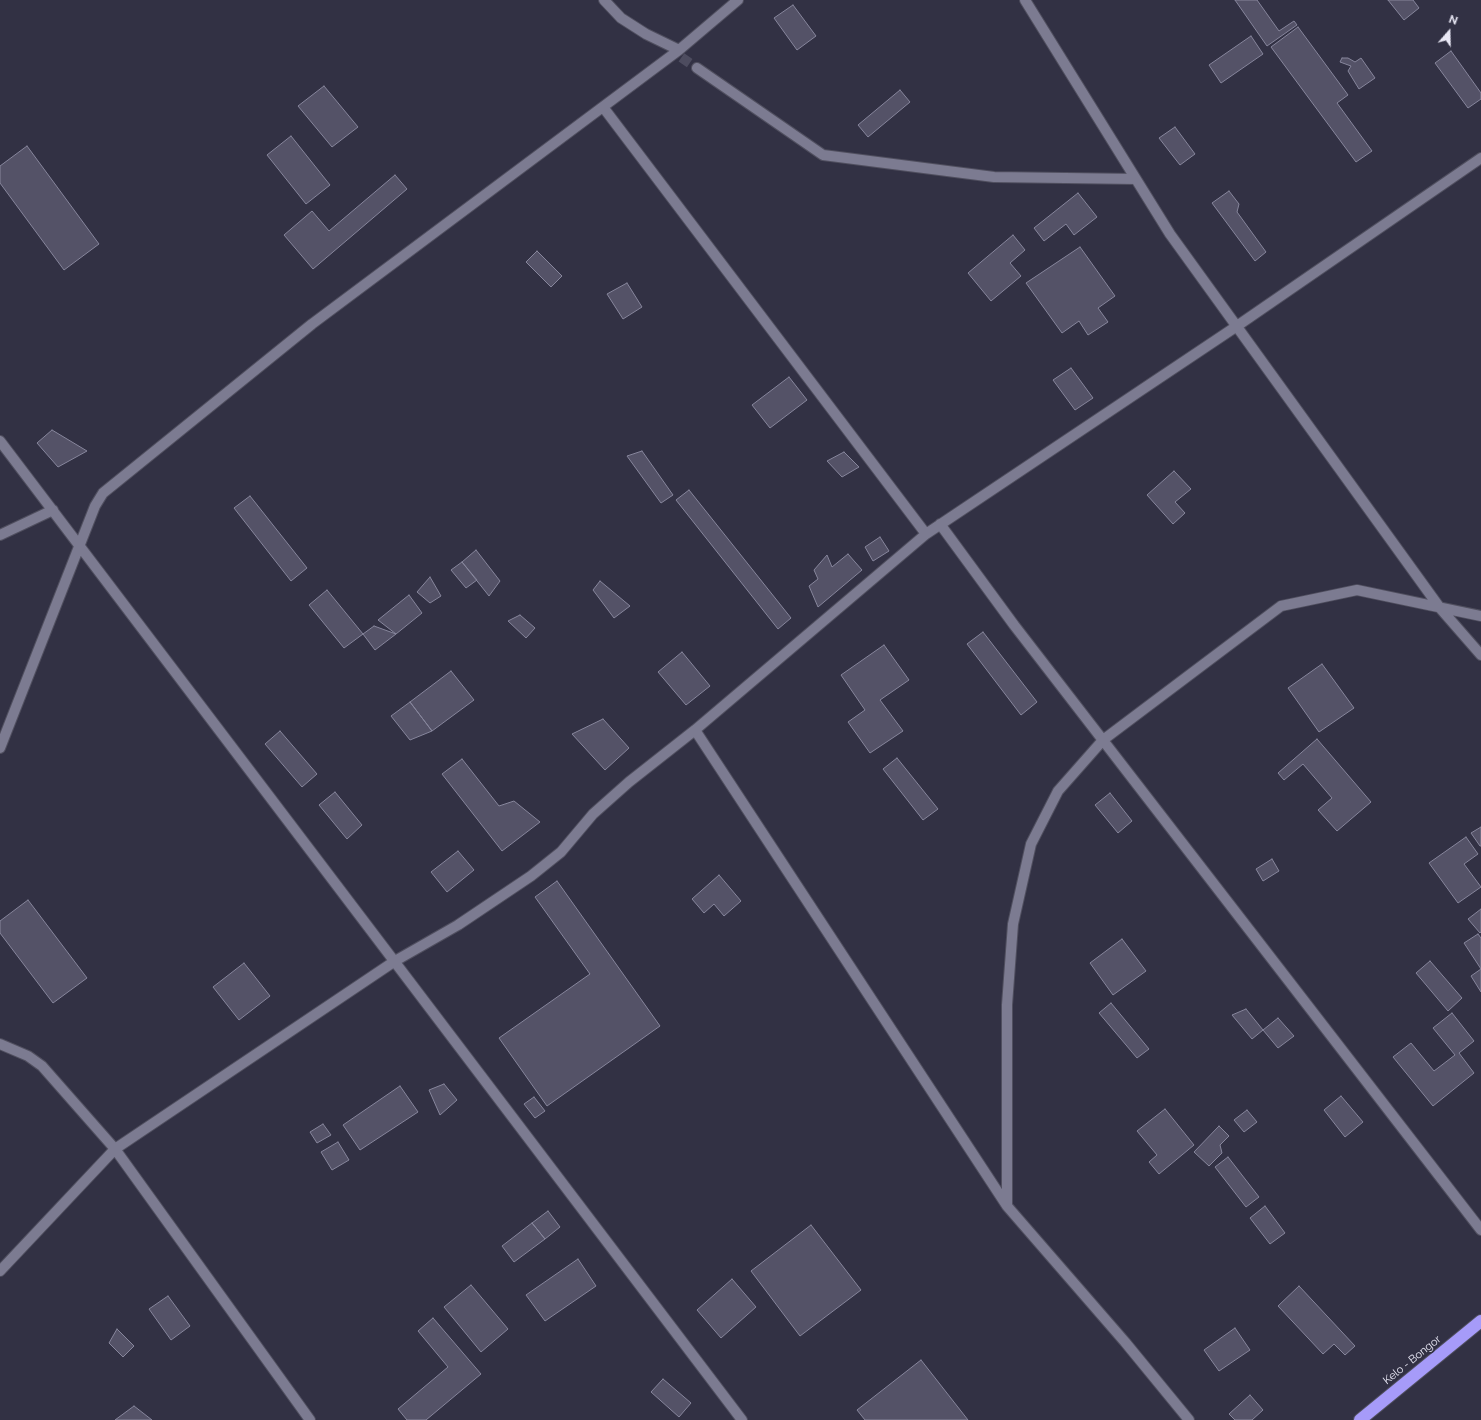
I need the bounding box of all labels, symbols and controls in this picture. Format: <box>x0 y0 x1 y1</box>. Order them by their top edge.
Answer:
north arrow <box>1429 12 1469 52</box>
text: N <box>1447 13 1459 28</box>
street label: Kelo - Bongor <box>1380 1333 1444 1387</box>

